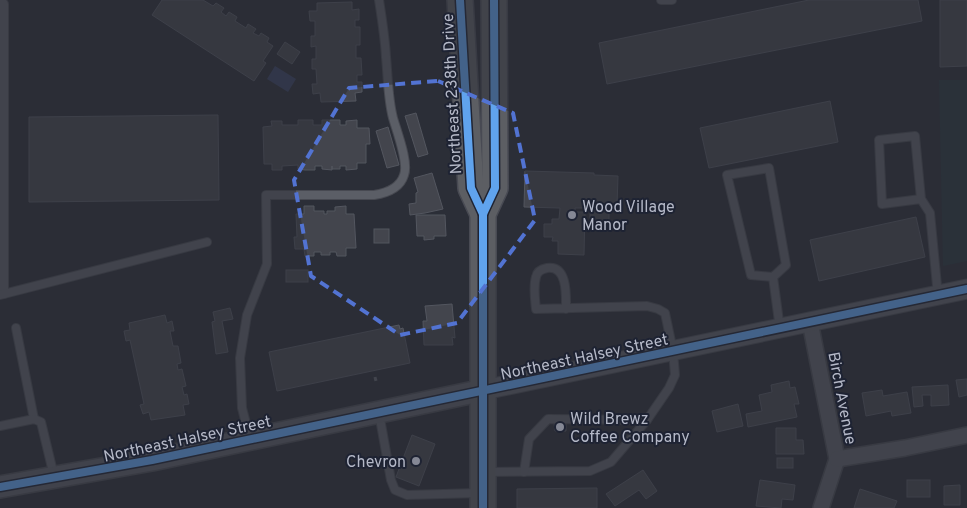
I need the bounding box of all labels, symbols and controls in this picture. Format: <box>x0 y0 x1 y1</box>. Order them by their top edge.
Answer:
street label: Northeast 238th Drive <box>439 13 467 175</box>
place label: Wood Village Manor <box>582 198 675 236</box>
marker: Wood Village Manor <box>566 209 578 221</box>
street label: Northeast Halsey Street <box>499 330 670 386</box>
street label: Birch Avenue <box>822 350 860 446</box>
place label: Wild Brewz Coffee Company <box>570 410 690 448</box>
street label: Northeast Halsey Street <box>102 412 273 468</box>
marker: Wild Brewz Coffee Company <box>554 421 566 433</box>
place label: Chevron <box>346 453 406 473</box>
marker: Chevron <box>410 455 422 467</box>

